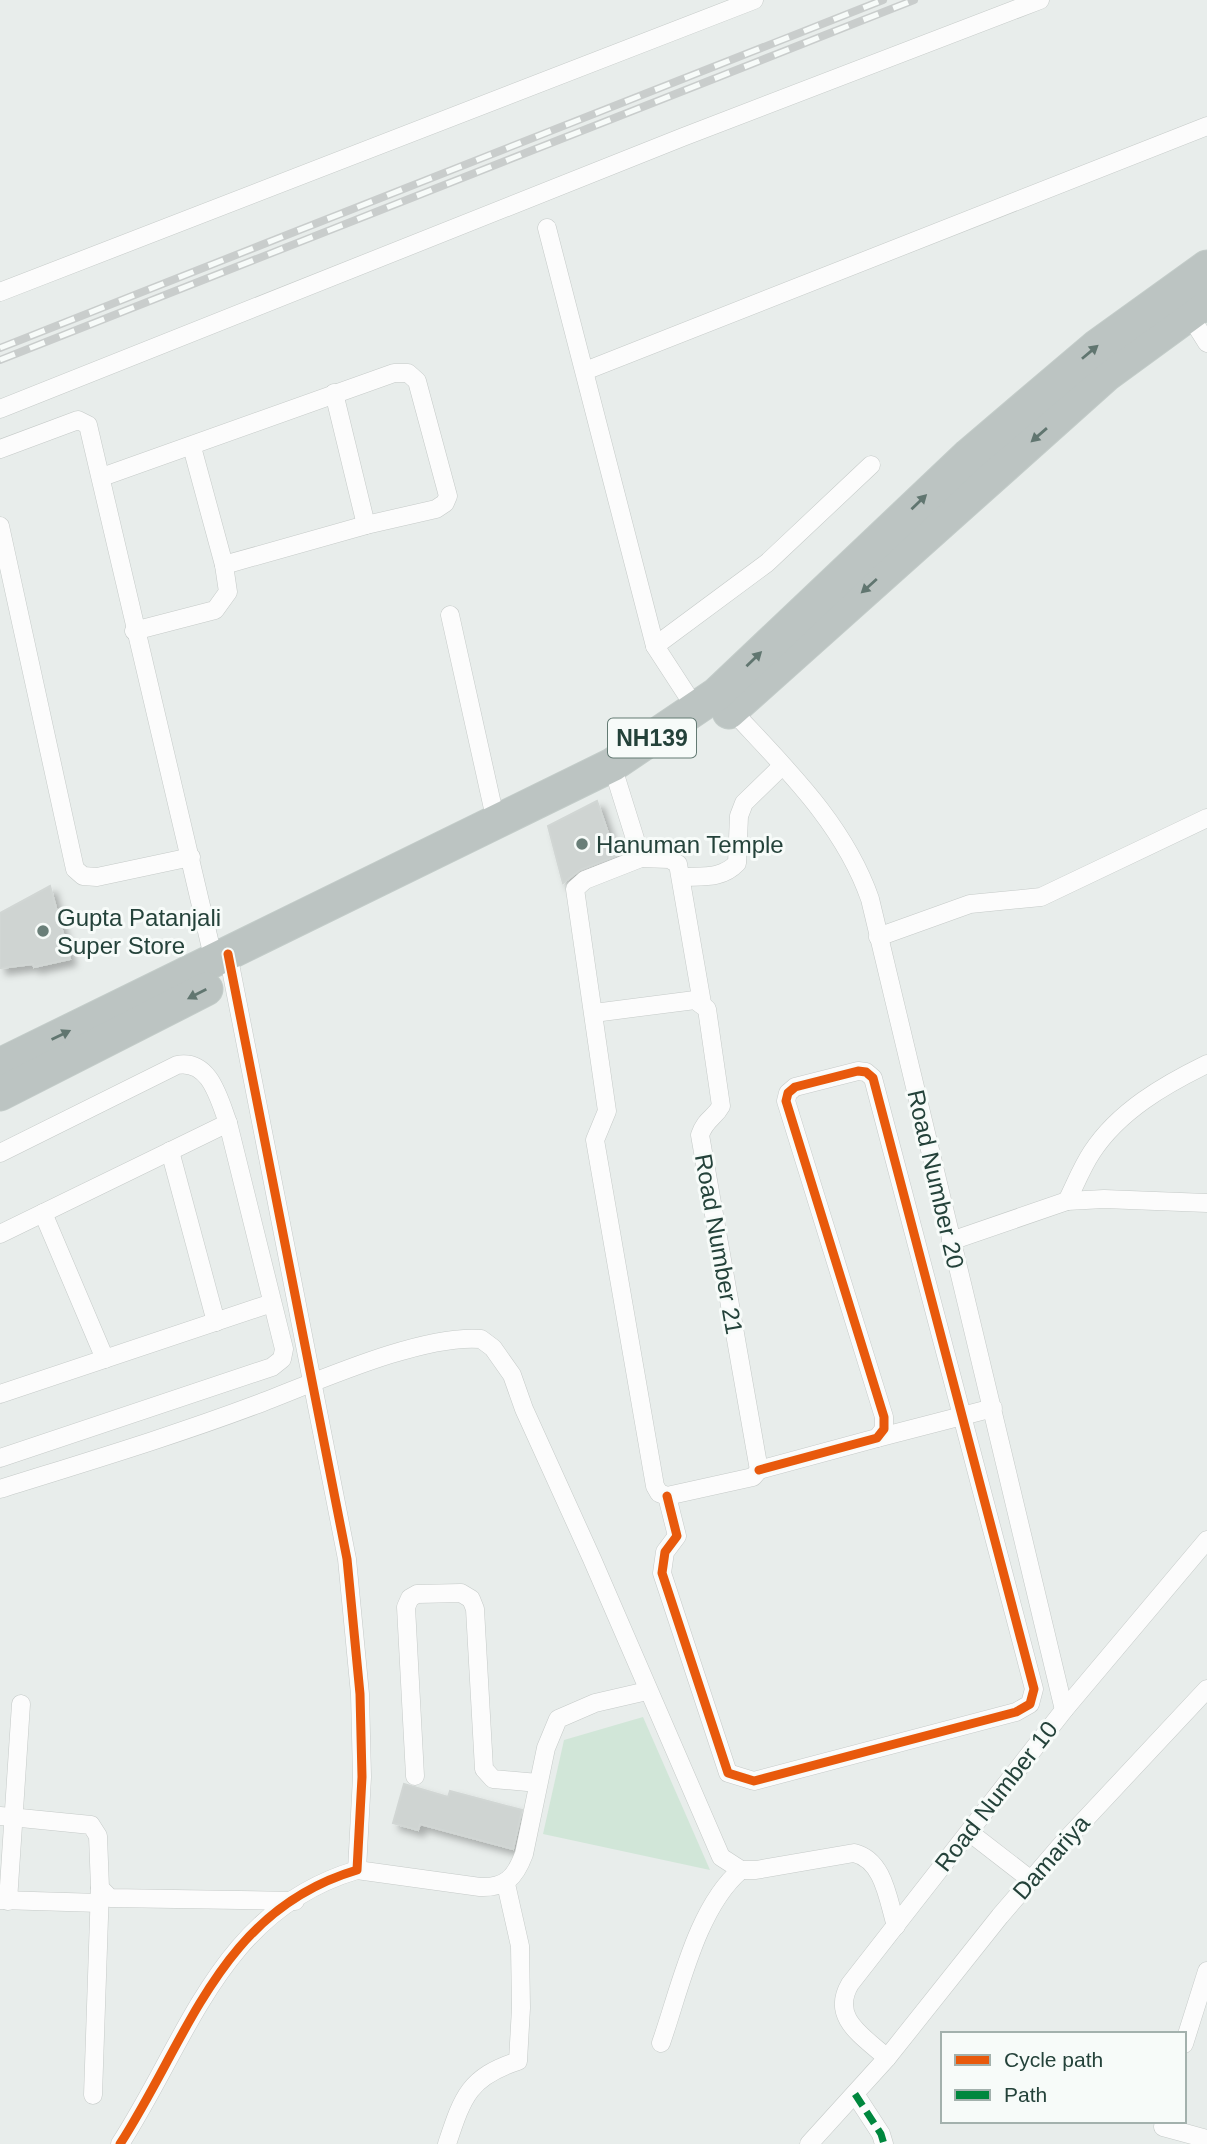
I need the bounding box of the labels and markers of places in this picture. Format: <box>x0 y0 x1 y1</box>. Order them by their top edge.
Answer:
place label: Hanuman Temple <box>596 831 784 858</box>
marker: Hanuman Temple <box>574 836 590 852</box>
place label: Gupta Patanjali Super Store <box>57 904 221 959</box>
marker: Gupta Patanjali Super Store <box>35 923 51 939</box>

